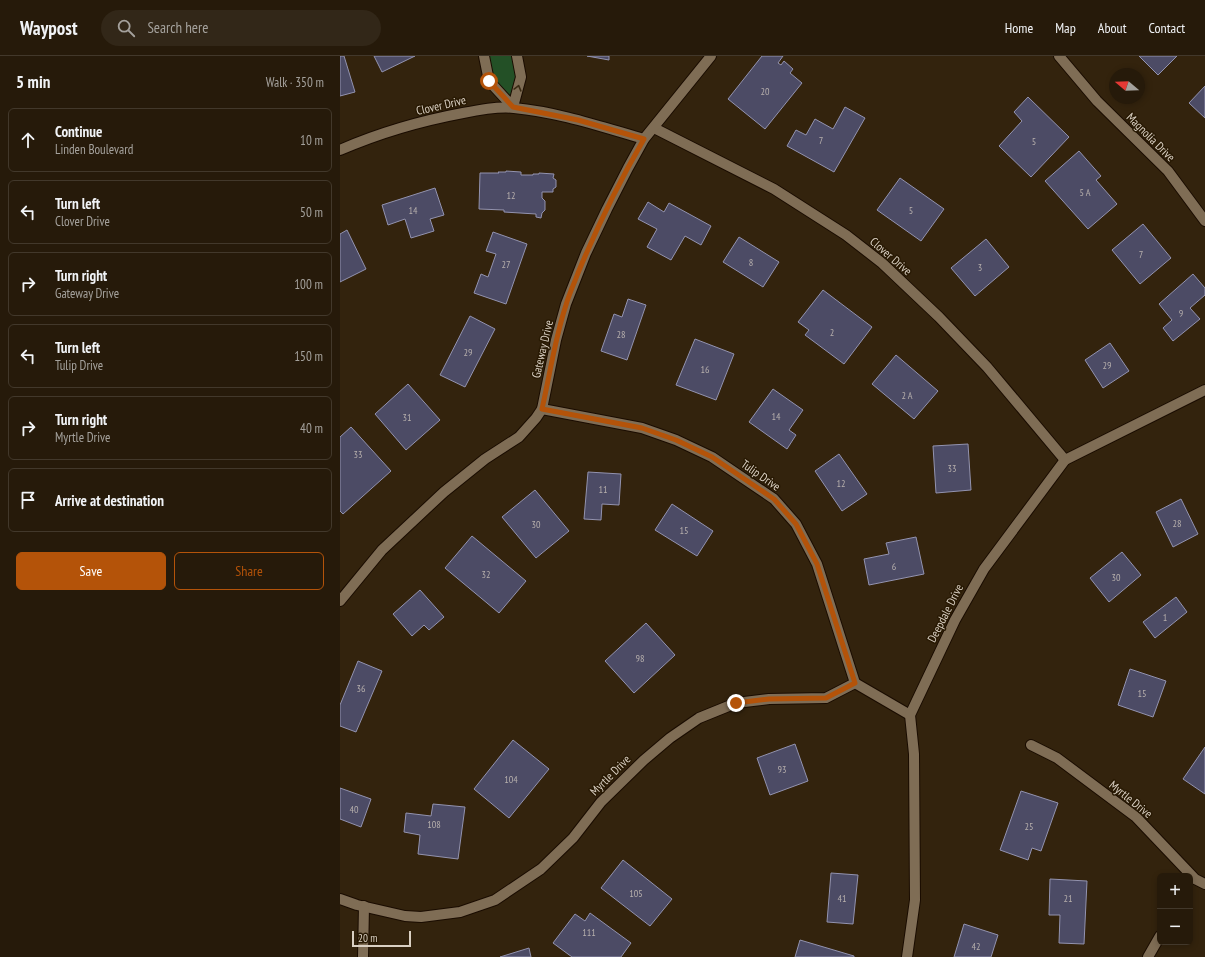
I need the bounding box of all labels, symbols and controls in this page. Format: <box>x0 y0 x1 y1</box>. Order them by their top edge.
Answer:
search box <box>101 10 381 46</box>
text: Waypost <box>20 16 77 40</box>
icon: search <box>115 17 137 39</box>
text: Search here <box>147 18 208 37</box>
text: Home <box>1005 19 1033 37</box>
text: Map <box>1055 19 1076 37</box>
text: About <box>1098 19 1127 37</box>
text: Contact <box>1149 19 1185 37</box>
north arrow <box>1109 68 1145 104</box>
text: 5 min <box>16 71 50 93</box>
route start <box>480 72 498 90</box>
text: Walk · 350 m <box>266 74 324 91</box>
one-way arrow <box>513 85 522 92</box>
house number: 20 <box>761 85 770 98</box>
street label: Clover Drive <box>415 92 467 118</box>
street label: Magnolia Drive <box>1124 110 1178 164</box>
text: Continue <box>55 122 102 141</box>
icon: ahead <box>17 129 39 151</box>
text: 10 m <box>300 132 323 149</box>
house number: 7 <box>819 134 823 147</box>
house number: 5 <box>1032 135 1036 148</box>
text: Linden Boulevard <box>55 141 133 158</box>
house number: 5 A <box>1079 186 1091 199</box>
house number: 12 <box>507 189 516 202</box>
text: Turn left <box>55 194 100 213</box>
icon: left <box>17 201 39 223</box>
text: 50 m <box>300 204 323 221</box>
house number: 14 <box>409 204 418 217</box>
house number: 5 <box>909 204 913 217</box>
text: Clover Drive <box>55 213 110 230</box>
street label: Clover Drive <box>867 234 915 278</box>
house number: 7 <box>1139 248 1143 261</box>
house number: 8 <box>749 256 753 269</box>
house number: 27 <box>502 258 511 271</box>
house number: 3 <box>978 261 982 274</box>
text: Turn right <box>55 266 107 285</box>
icon: right <box>17 273 39 295</box>
text: 100 m <box>294 276 323 293</box>
text: Gateway Drive <box>55 285 119 302</box>
house number: 9 <box>1179 307 1183 320</box>
street label: Gateway Drive <box>528 318 556 380</box>
house number: 2 <box>830 326 834 339</box>
house number: 28 <box>617 328 626 341</box>
text: Turn left <box>55 338 100 357</box>
icon: left <box>17 345 39 367</box>
house number: 29 <box>464 346 473 359</box>
text: 150 m <box>294 348 323 365</box>
text: Tulip Drive <box>55 357 103 374</box>
house number: 29 <box>1103 359 1112 372</box>
house number: 16 <box>701 363 710 376</box>
house number: 2 A <box>901 389 913 402</box>
text: Turn right <box>55 410 107 429</box>
house number: 14 <box>772 410 781 423</box>
house number: 31 <box>403 411 412 424</box>
icon: right <box>17 417 39 439</box>
text: 40 m <box>300 420 323 437</box>
text: Myrtle Drive <box>55 429 110 446</box>
house number: 33 <box>354 448 363 461</box>
street label: Tulip Drive <box>738 456 784 494</box>
house number: 33 <box>948 462 957 475</box>
house number: 12 <box>837 477 846 490</box>
house number: 11 <box>599 483 608 496</box>
icon: arrive <box>17 489 39 511</box>
text: Arrive at destination <box>55 491 164 510</box>
house number: 28 <box>1173 517 1182 530</box>
house number: 30 <box>532 518 541 531</box>
house number: 15 <box>680 524 689 537</box>
button: Save <box>16 552 166 590</box>
button: Share <box>174 552 324 590</box>
house number: 6 <box>892 560 897 573</box>
house number: 32 <box>482 568 491 581</box>
house number: 30 <box>1112 571 1121 584</box>
street label: Deepdale Drive <box>924 581 966 645</box>
house number: 1 <box>1163 611 1167 624</box>
house number: 98 <box>636 652 645 665</box>
house number: 36 <box>357 682 366 695</box>
house number: 15 <box>1138 687 1147 700</box>
route end <box>727 694 745 712</box>
street label: Myrtle Drive <box>587 752 633 798</box>
house number: 93 <box>778 763 787 776</box>
house number: 104 <box>504 773 518 786</box>
street label: Myrtle Drive <box>1106 777 1156 821</box>
house number: 40 <box>350 803 359 816</box>
house number: 108 <box>427 818 441 831</box>
house number: 25 <box>1025 820 1034 833</box>
map controls <box>1157 873 1193 945</box>
button: + <box>1157 873 1193 909</box>
house number: 105 <box>629 887 643 900</box>
house number: 41 <box>838 892 847 905</box>
house number: 21 <box>1064 892 1073 905</box>
button: − <box>1157 909 1193 945</box>
house number: 111 <box>582 926 596 939</box>
scale bar <box>352 929 411 948</box>
text: 20 m <box>358 931 377 945</box>
house number: 42 <box>972 940 981 953</box>

